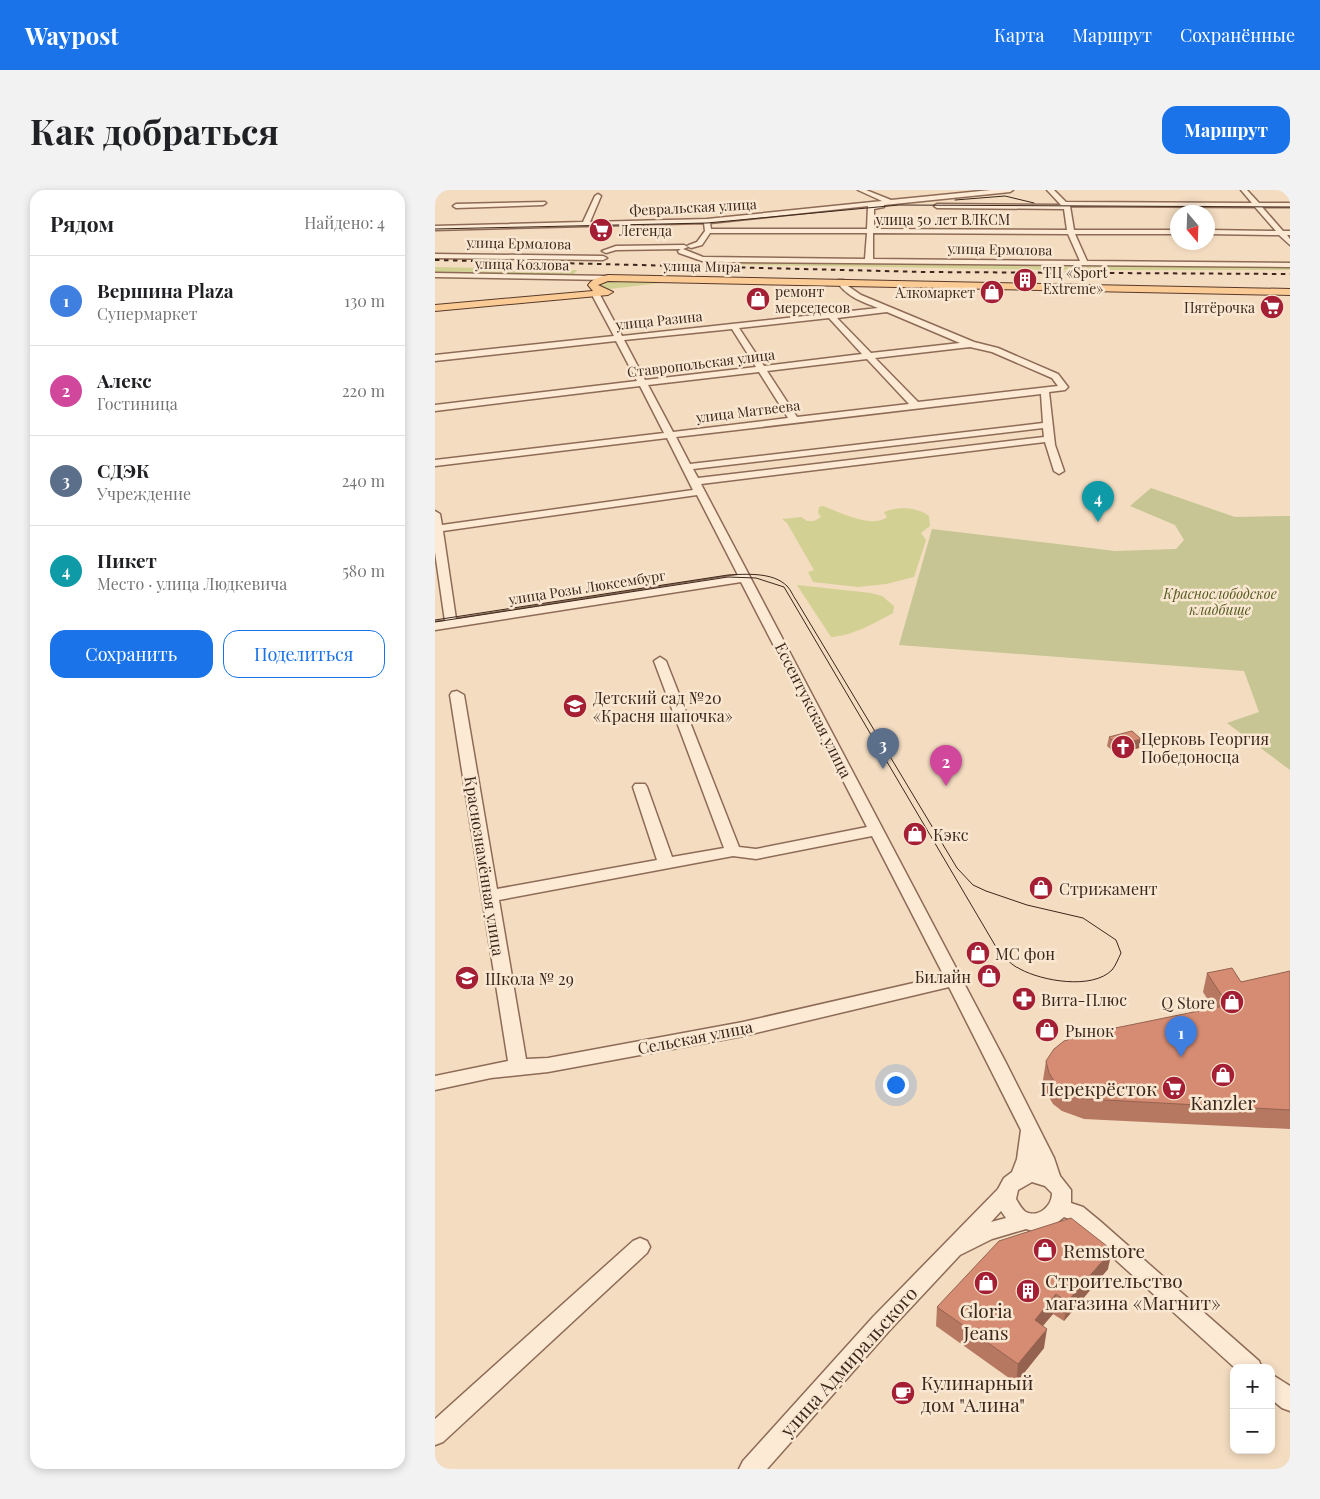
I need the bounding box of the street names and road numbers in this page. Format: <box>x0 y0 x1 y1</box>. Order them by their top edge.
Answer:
street label: Февральская улица <box>629 194 757 220</box>
street label: улица 50 лет ВЛКСМ <box>875 210 1010 229</box>
street label: улица Ермолова <box>465 233 572 253</box>
street label: улица Ермолова <box>946 239 1053 259</box>
street label: улица Козлова <box>474 254 569 274</box>
street label: улица Мира <box>662 256 741 276</box>
street label: улица Разина <box>614 306 703 334</box>
street label: Ставропольская улица <box>626 344 776 381</box>
street label: улица Матвеева <box>694 395 801 427</box>
street label: улица Розы Люксембург <box>506 565 667 609</box>
street label: Ессентукская улица <box>771 639 857 781</box>
street label: Краснознамённая улица <box>460 774 510 958</box>
street label: Сельская улица <box>636 1016 754 1058</box>
street label: улица Адмиральского <box>773 1280 923 1442</box>

